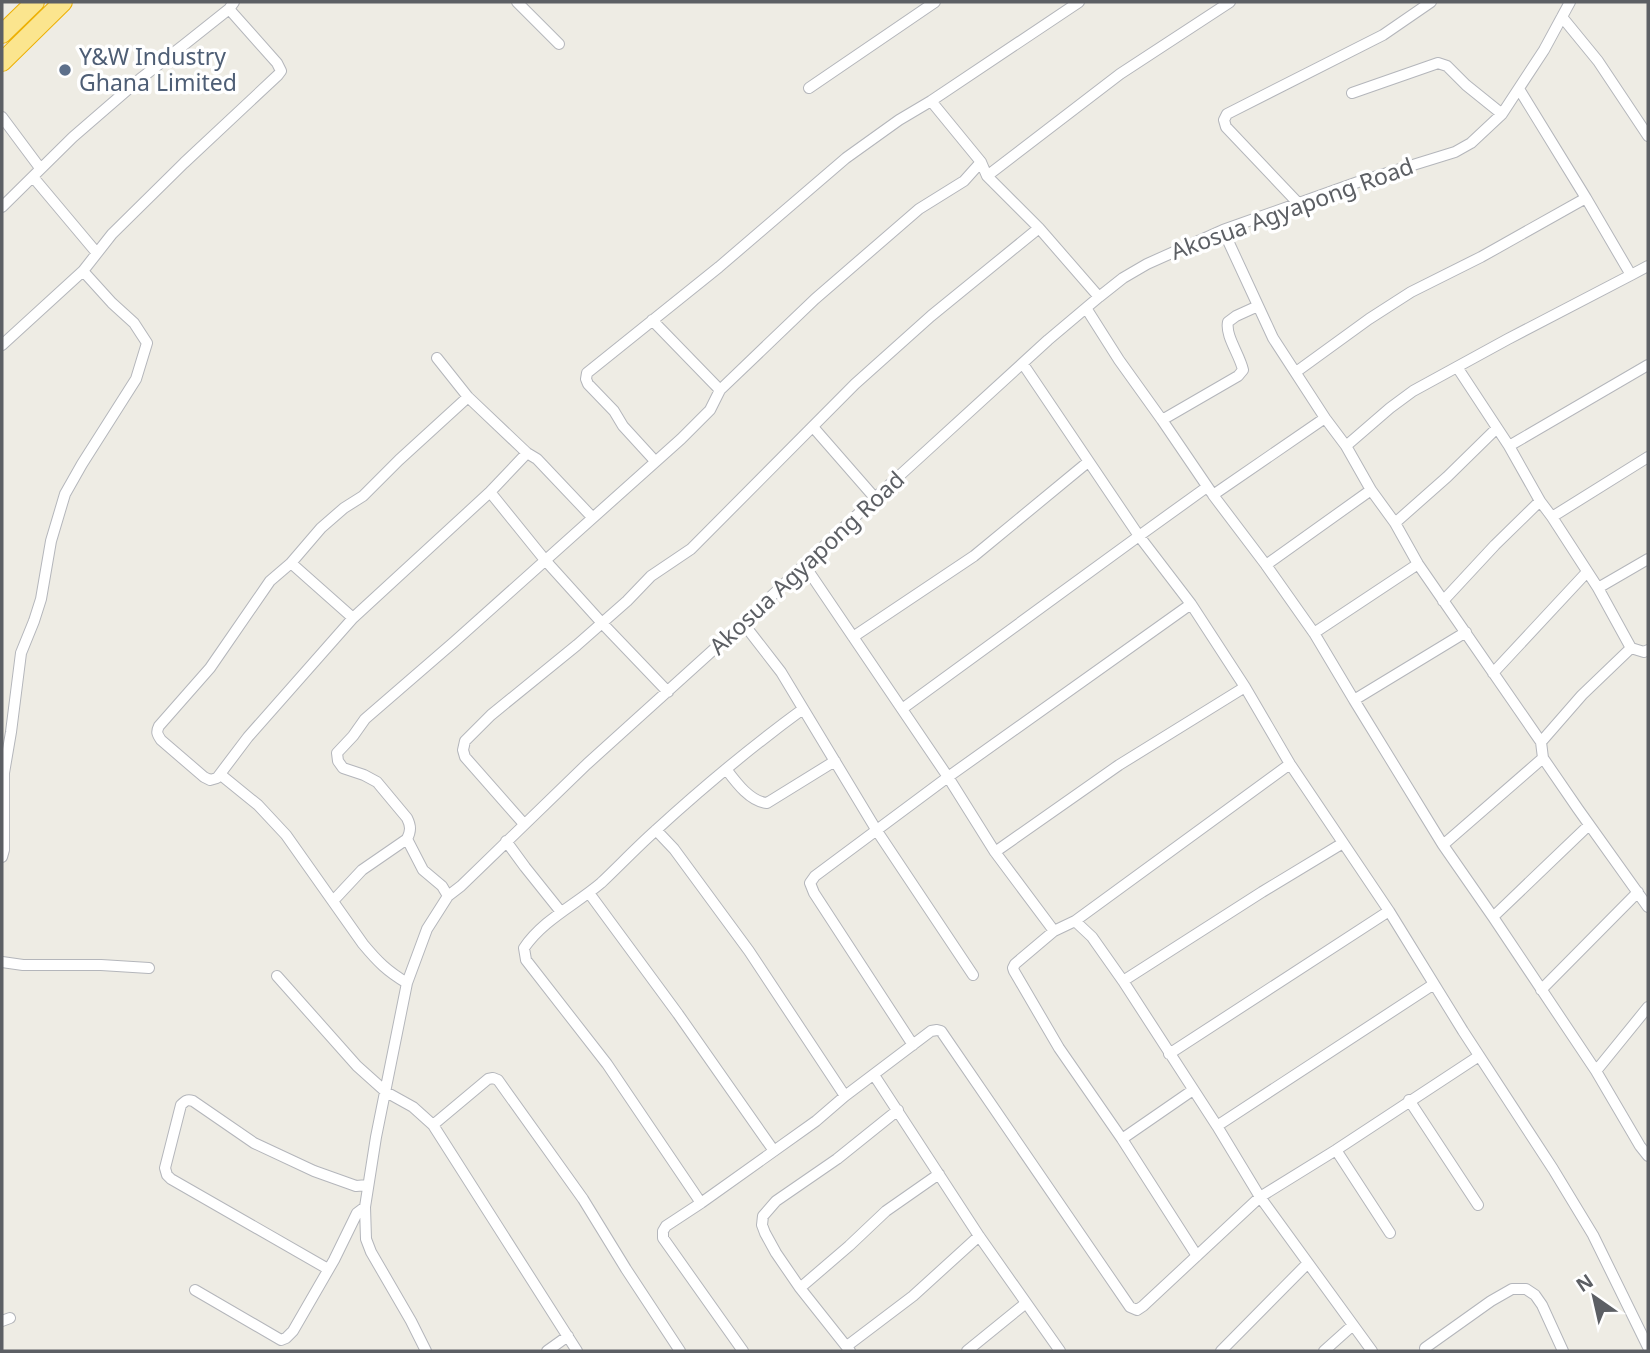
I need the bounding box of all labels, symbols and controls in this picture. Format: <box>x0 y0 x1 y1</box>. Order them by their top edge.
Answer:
place label: Y&W Industry Ghana Limited <box>79 40 237 98</box>
marker: Y&W Industry Ghana Limited <box>57 62 73 78</box>
street label: Akosua Agyapong Road <box>1166 149 1417 267</box>
street label: Akosua Agyapong Road <box>702 463 911 661</box>
north arrow <box>1559 1262 1629 1332</box>
text: N <box>1571 1268 1598 1298</box>

